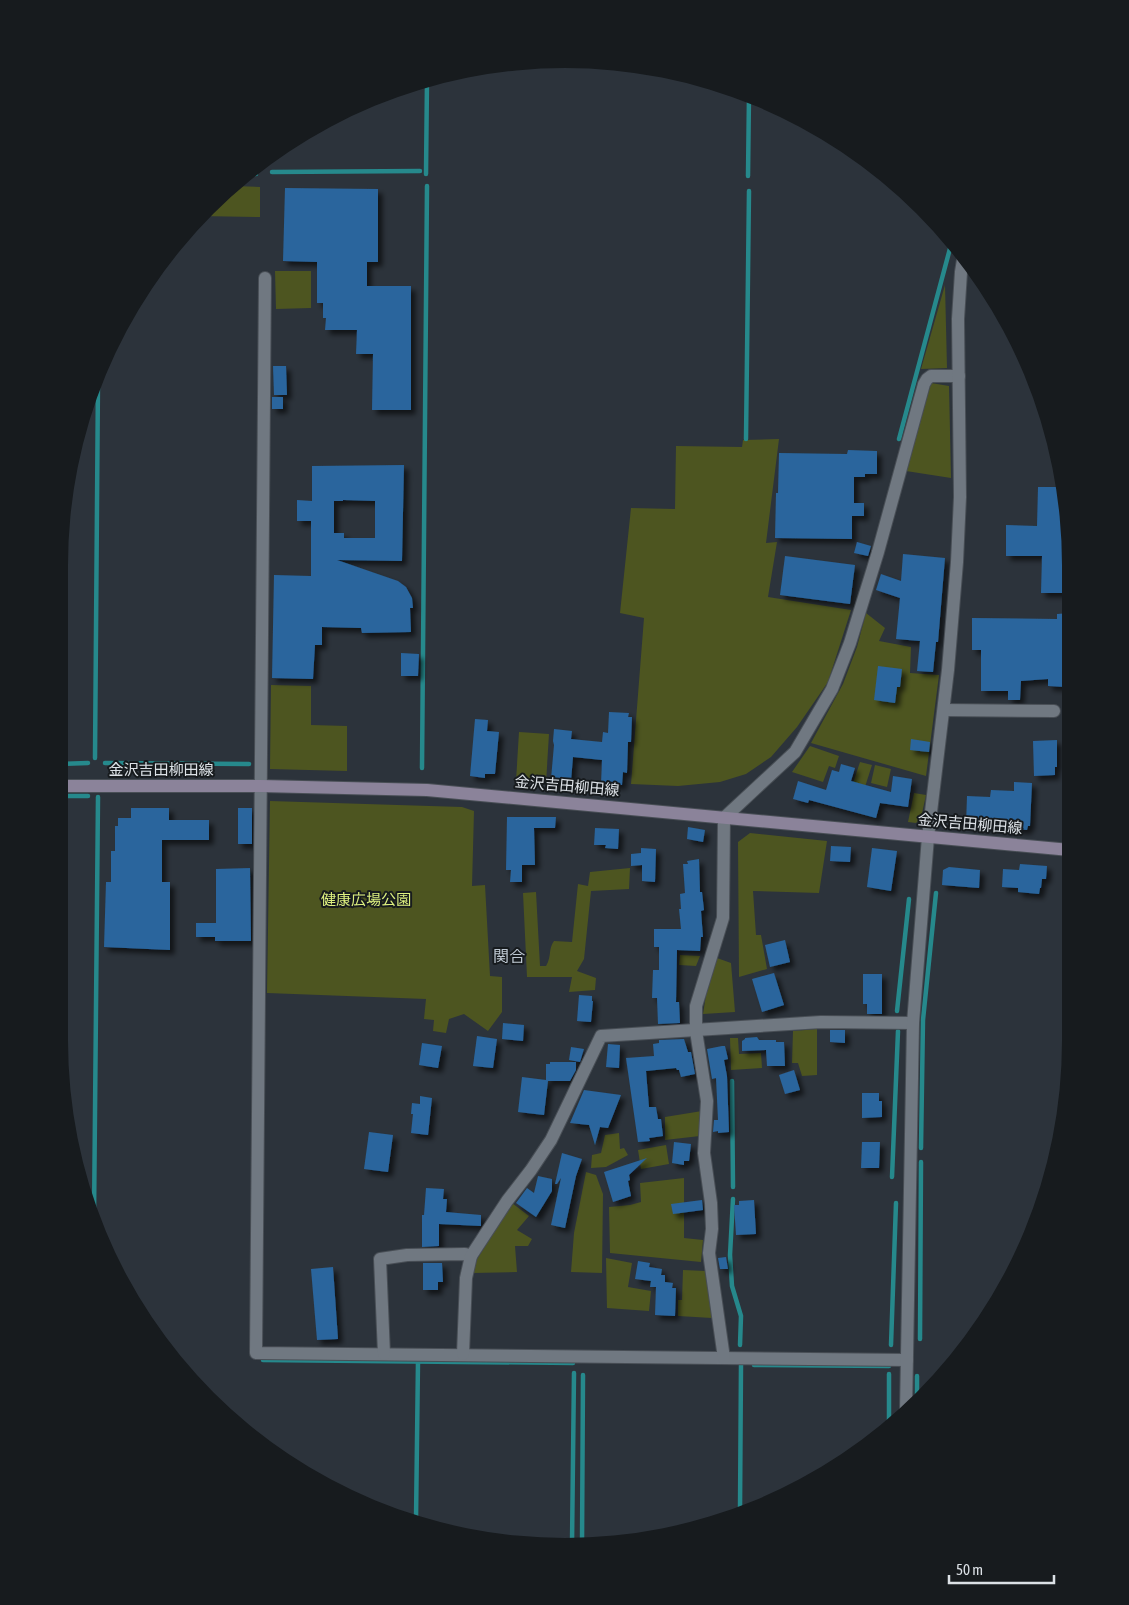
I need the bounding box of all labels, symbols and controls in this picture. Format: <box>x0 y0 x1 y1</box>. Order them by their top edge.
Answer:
street label: 金沢吉田柳田線 <box>108 761 214 778</box>
street label: 金沢吉田柳田線 <box>514 772 620 799</box>
street label: 金沢吉田柳田線 <box>917 810 1023 837</box>
park label: 健康広場公園 <box>321 891 411 908</box>
district label: 関合 <box>493 947 525 965</box>
scale bar <box>949 1552 1054 1584</box>
text: 50 m <box>956 1561 983 1578</box>

